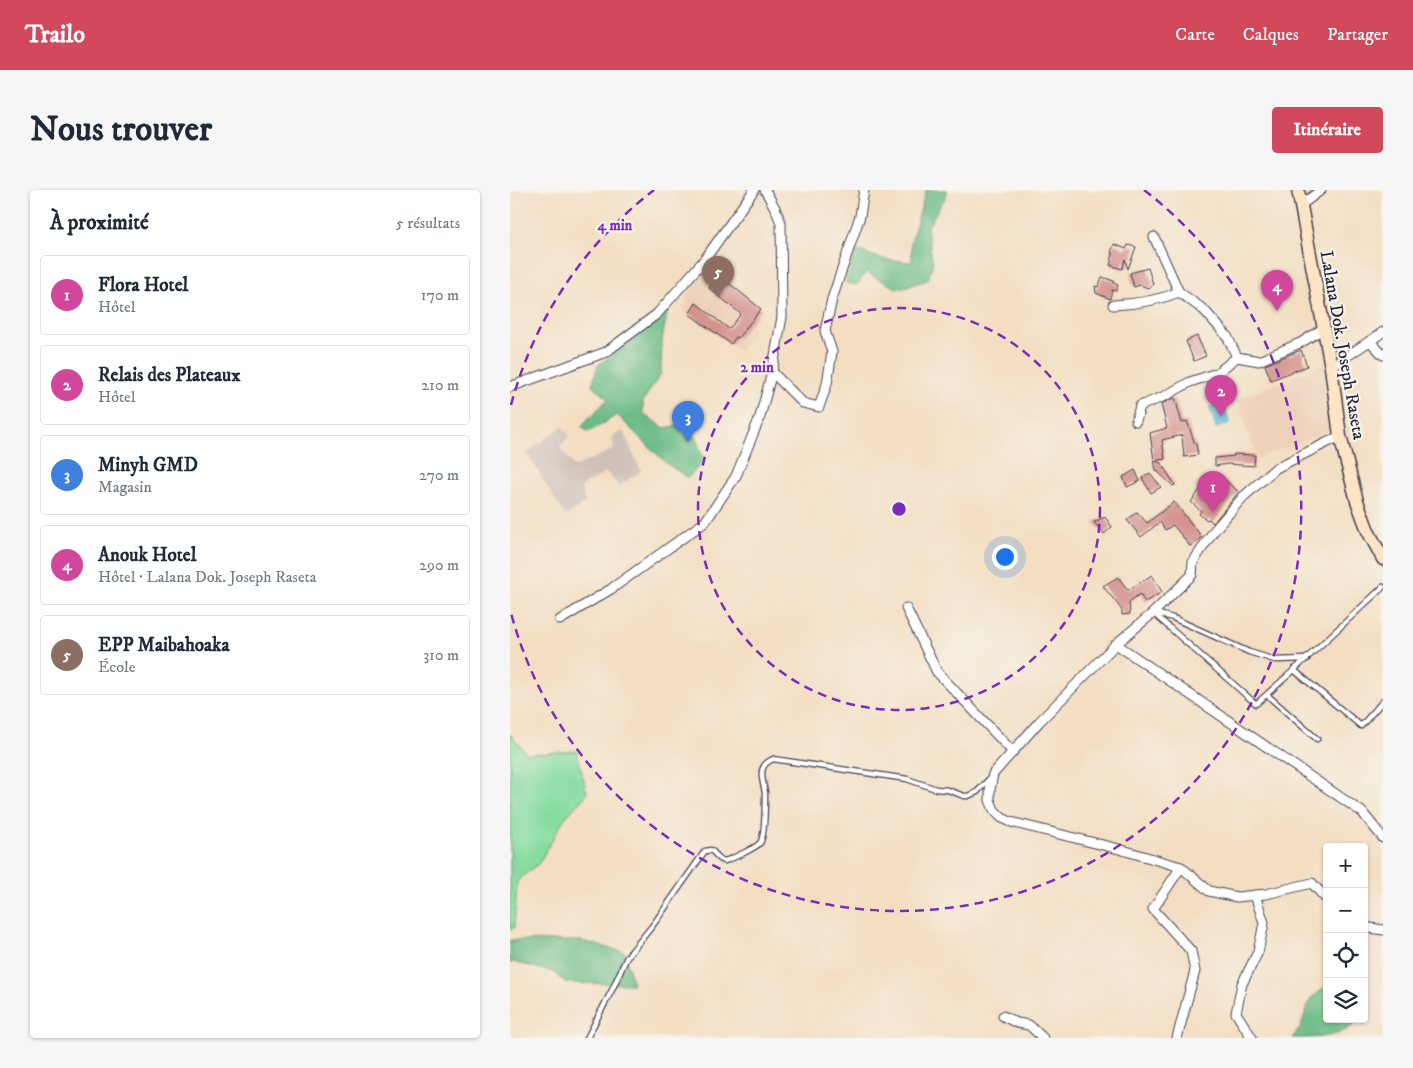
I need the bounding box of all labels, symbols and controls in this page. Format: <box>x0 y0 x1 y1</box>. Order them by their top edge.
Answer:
text: Trailo <box>25 20 85 50</box>
text: Carte <box>1175 24 1215 46</box>
text: Calques <box>1243 24 1299 46</box>
text: Partager <box>1327 24 1388 46</box>
button: Itinéraire <box>1272 107 1383 153</box>
text: Nous trouver <box>30 108 212 152</box>
text: À proximité <box>50 210 149 236</box>
text: 5 résultats <box>396 213 460 233</box>
text: 4 min <box>597 216 633 235</box>
street label: Lalana Dok. Joseph Raseta <box>1315 249 1370 442</box>
pin: 5 <box>702 256 734 297</box>
pin: 4 <box>1261 270 1293 311</box>
text: Flora Hotel <box>98 274 188 297</box>
text: 1 <box>64 285 70 305</box>
text: 170 m <box>421 285 459 305</box>
text: Hôtel <box>98 297 136 317</box>
text: 2 min <box>740 358 774 377</box>
text: Relais des Plateaux <box>98 364 241 387</box>
text: 2 <box>63 375 71 395</box>
text: 210 m <box>421 375 459 395</box>
pin: 2 <box>1205 375 1237 416</box>
text: Hôtel <box>98 387 136 407</box>
pin: 3 <box>672 401 704 442</box>
text: Minyh GMD <box>98 454 198 477</box>
text: 3 <box>64 465 70 485</box>
text: 270 m <box>419 465 459 485</box>
pin: 1 <box>1197 471 1229 512</box>
text: Magasin <box>98 477 152 497</box>
centre of rings <box>890 500 908 518</box>
text: Anouk Hotel <box>98 544 196 567</box>
your location <box>992 544 1018 570</box>
text: 4 <box>62 555 72 575</box>
text: 290 m <box>419 555 459 575</box>
text: Hôtel · Lalana Dok. Joseph Raseta <box>98 567 316 587</box>
text: EPP Maibahoaka <box>98 634 230 657</box>
text: 5 <box>63 645 71 665</box>
text: 310 m <box>423 645 459 665</box>
text: École <box>98 657 135 677</box>
map controls <box>1323 843 1368 1023</box>
button: + <box>1323 843 1368 888</box>
button: − <box>1323 888 1368 933</box>
button: locate <box>1323 933 1368 978</box>
button: layers <box>1323 978 1368 1023</box>

